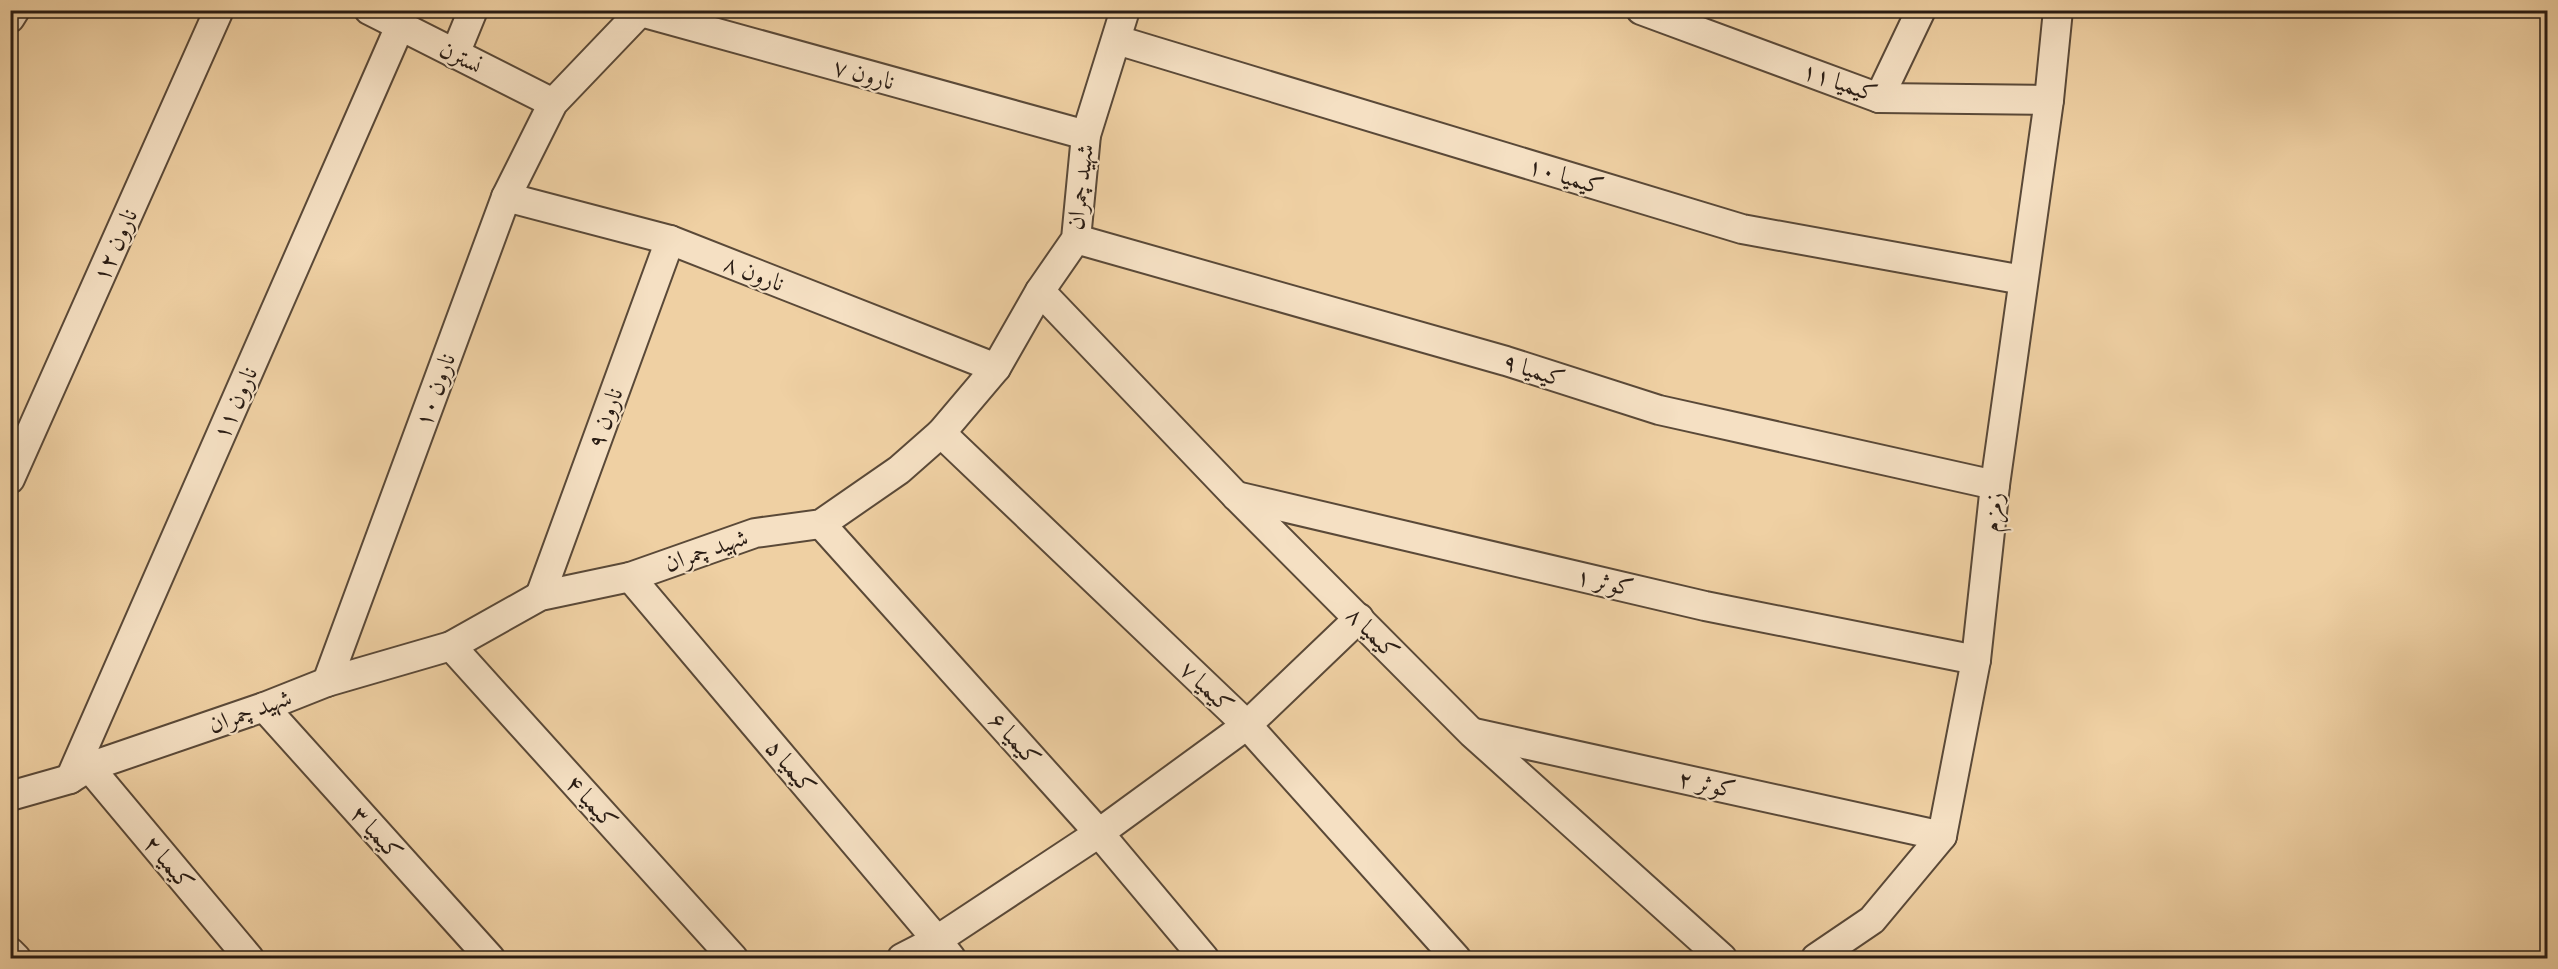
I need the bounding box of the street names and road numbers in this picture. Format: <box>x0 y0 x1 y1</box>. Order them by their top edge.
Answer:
street label: نسترن <box>434 31 489 82</box>
street label: نارون ۷ <box>830 49 899 98</box>
street label: کیمیا ۱۱ <box>1798 52 1883 111</box>
street label: شهید چمران <box>1057 142 1102 232</box>
street label: کیمیا ۱۰ <box>1524 147 1608 204</box>
street label: نارون ۱۲ <box>83 203 146 287</box>
street label: نارون ۸ <box>719 245 790 300</box>
street label: کیمیا ۹ <box>1499 343 1570 396</box>
street label: نارون ۱۰ <box>405 348 464 432</box>
street label: نارون ۱۱ <box>203 361 266 445</box>
street label: نارون ۹ <box>577 383 632 453</box>
street label: زمزم <box>1973 490 2016 534</box>
street label: شهید چمران <box>659 519 752 580</box>
street label: کوثر ۱ <box>1573 558 1637 605</box>
street label: کیمیا ۸ <box>1339 598 1408 667</box>
street label: کیمیا ۷ <box>1172 652 1242 721</box>
street label: شهید چمران <box>203 679 296 742</box>
street label: کیمیا ۶ <box>981 703 1050 774</box>
street label: کیمیا ۵ <box>758 731 825 802</box>
street label: کوثر ۲ <box>1675 760 1739 807</box>
street label: کیمیا ۴ <box>558 766 627 837</box>
street label: کیمیا ۳ <box>343 797 412 868</box>
street label: کیمیا ۲ <box>136 827 203 898</box>

